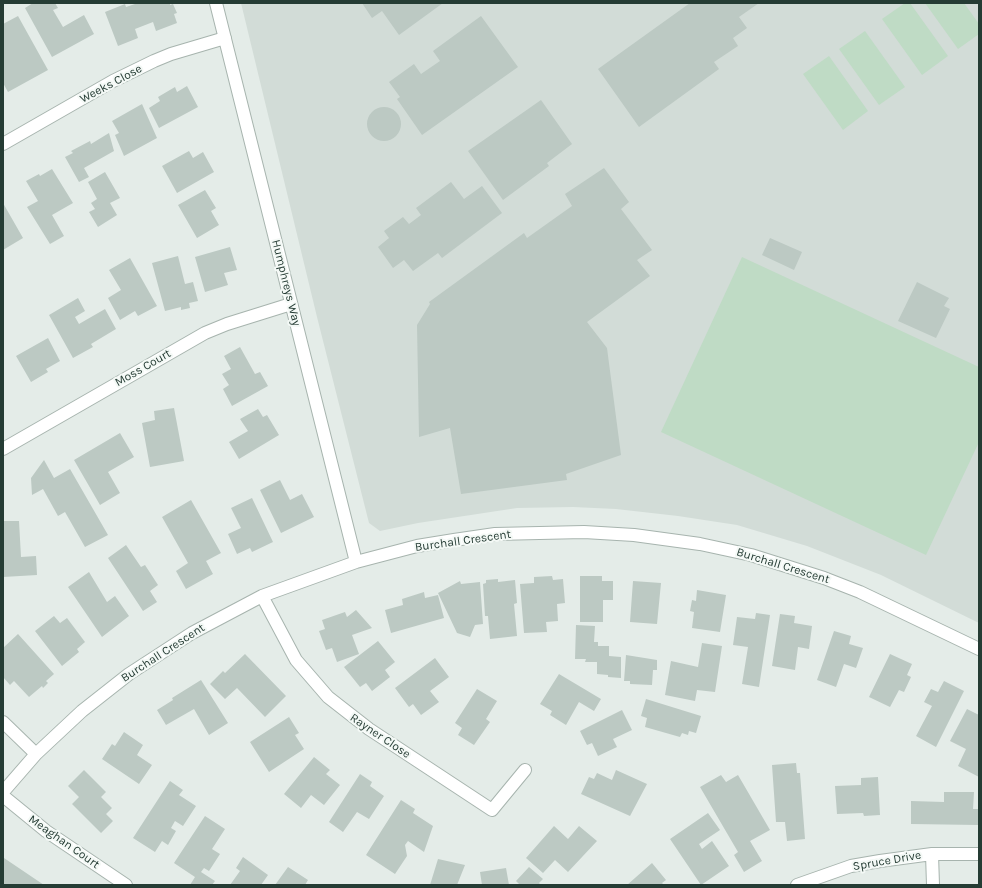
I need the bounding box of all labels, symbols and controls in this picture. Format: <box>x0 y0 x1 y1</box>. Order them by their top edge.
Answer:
street label: Weeks Close <box>77 62 145 106</box>
street label: Humphreys Way <box>268 238 304 328</box>
street label: Moss Court <box>112 346 174 390</box>
street label: Burchall Crescent <box>414 527 512 555</box>
street label: Burchall Crescent <box>735 545 831 587</box>
street label: Burchall Crescent <box>118 621 208 685</box>
street label: Rayner Close <box>347 710 413 762</box>
street label: Meaghan Court <box>26 812 102 872</box>
street label: Spruce Drive <box>852 848 922 874</box>

